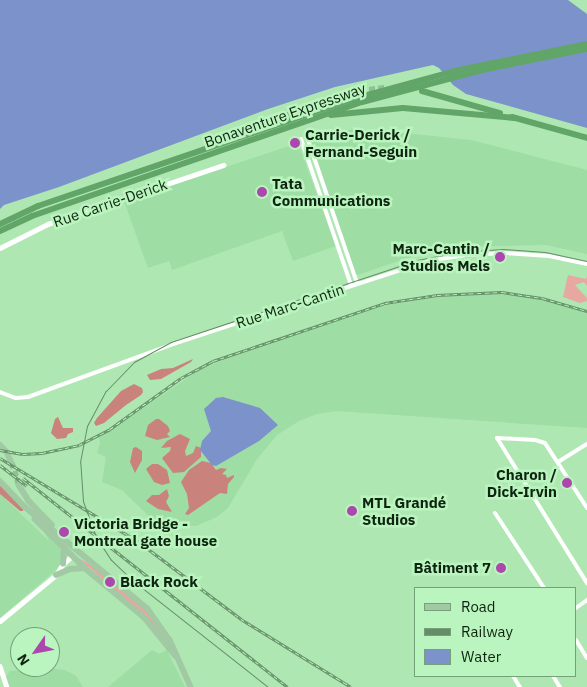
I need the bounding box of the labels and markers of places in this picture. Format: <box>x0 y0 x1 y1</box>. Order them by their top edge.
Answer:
place label: Carrie-Derick / Fernand-Seguin <box>305 125 417 160</box>
marker: Carrie-Derick / Fernand-Seguin <box>289 137 301 149</box>
place label: Tata Communications <box>272 174 390 209</box>
marker: Tata Communications <box>256 186 268 198</box>
place label: Marc-Cantin / Studios Mels <box>393 239 490 274</box>
marker: Marc-Cantin / Studios Mels <box>494 251 506 263</box>
place label: Charon / Dick-Irvin <box>487 465 557 500</box>
marker: Charon / Dick-Irvin <box>561 477 573 489</box>
place label: MTL Grandé Studios <box>362 493 446 528</box>
marker: MTL Grandé Studios <box>346 505 358 517</box>
place label: Victoria Bridge - Montreal gate house <box>74 514 217 549</box>
marker: Victoria Bridge - Montreal gate house <box>58 526 70 538</box>
place label: Bâtiment 7 <box>413 559 491 577</box>
marker: Bâtiment 7 <box>495 562 507 574</box>
place label: Black Rock <box>120 573 198 591</box>
marker: Black Rock <box>104 576 116 588</box>

